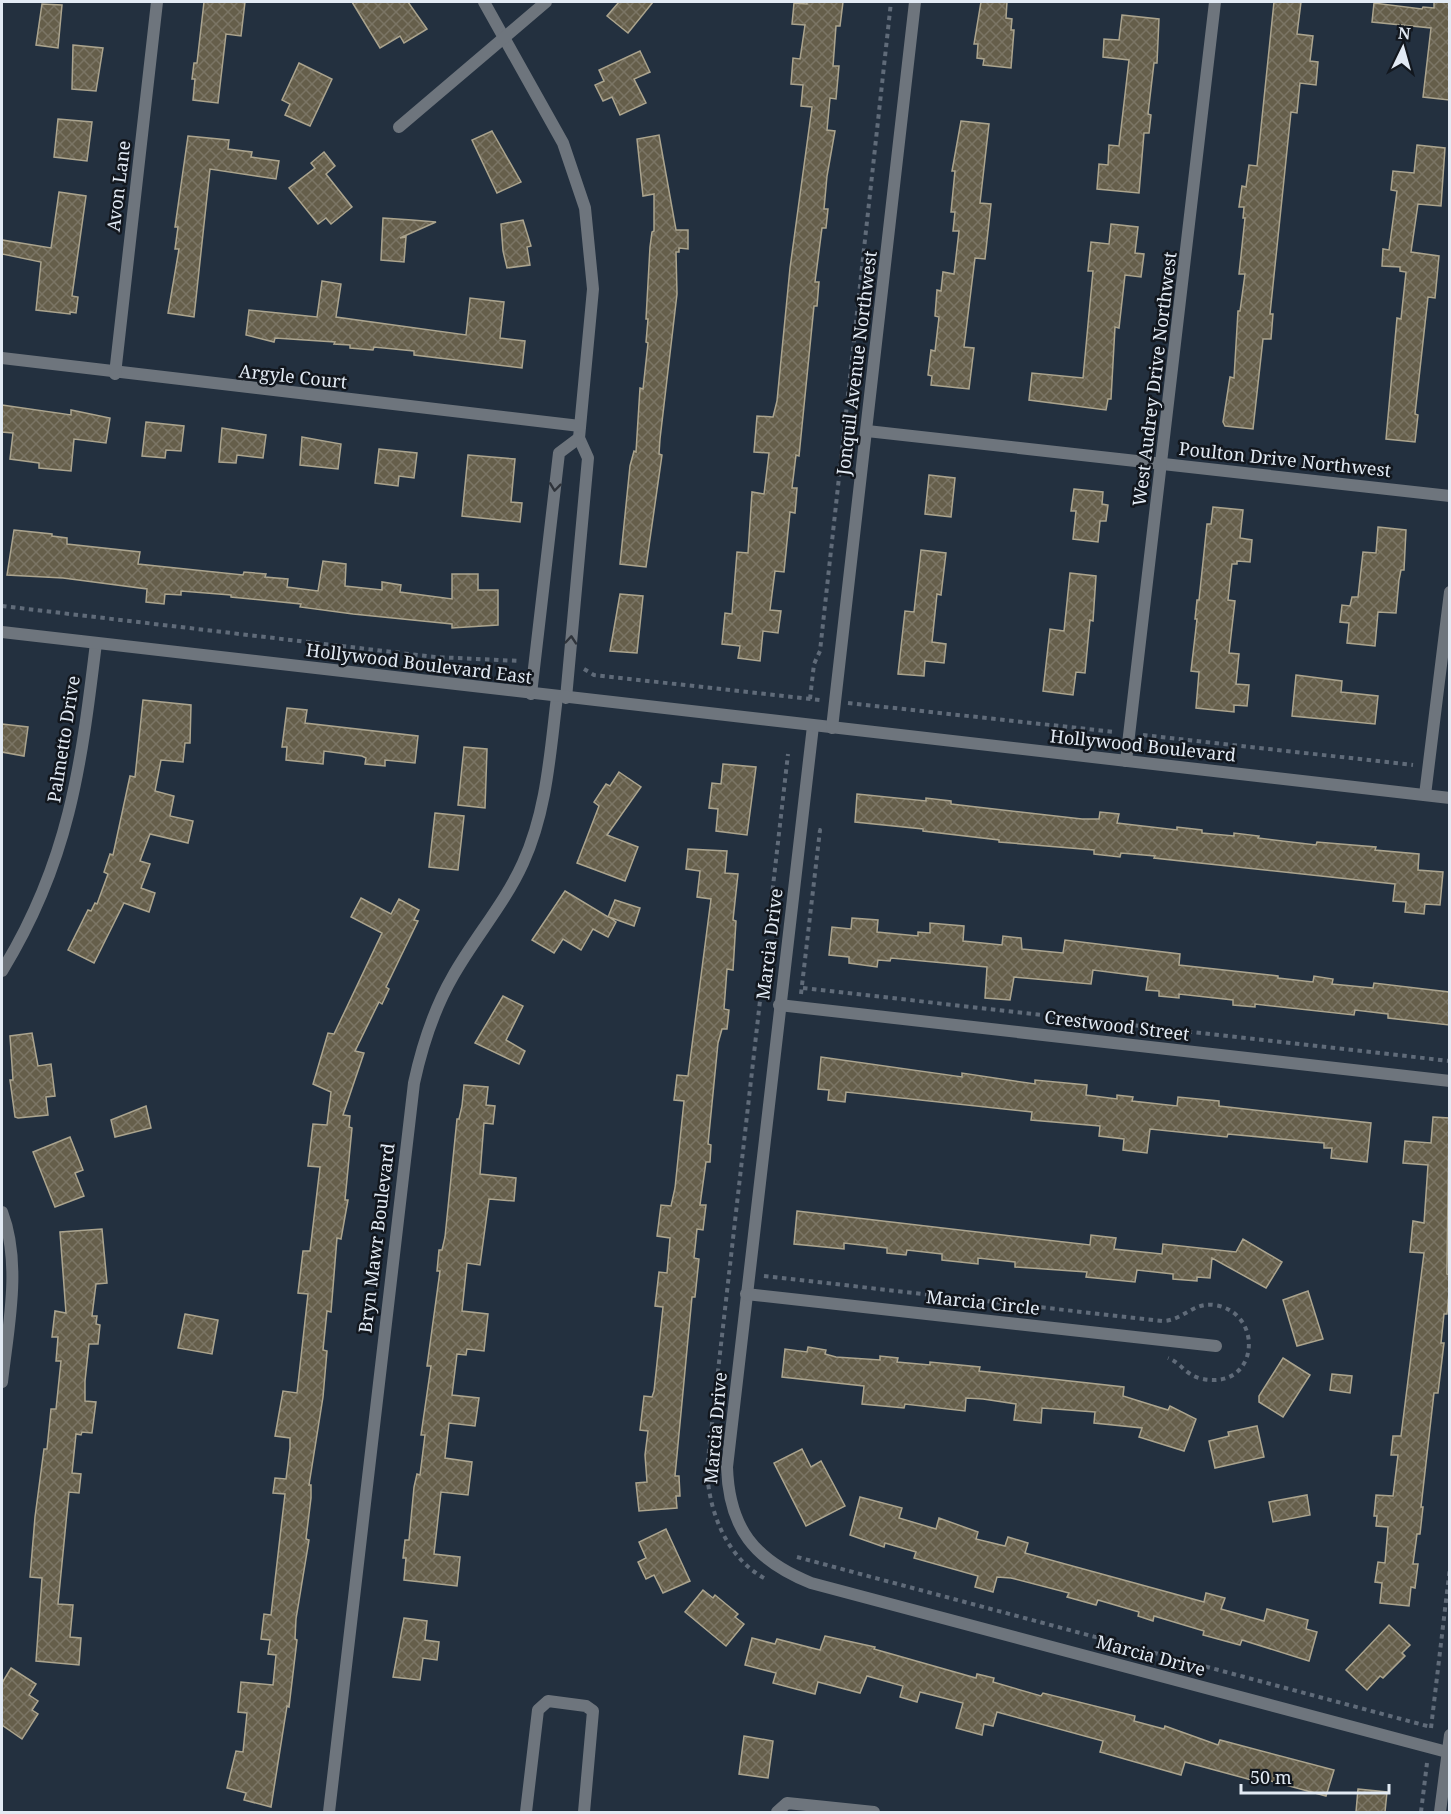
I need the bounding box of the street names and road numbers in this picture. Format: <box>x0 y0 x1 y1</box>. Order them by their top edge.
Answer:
street label: Avon Lane <box>101 139 135 233</box>
street label: Jonquil Avenue Northwest <box>830 249 882 478</box>
street label: West Audrey Drive Northwest <box>1126 250 1182 508</box>
street label: Argyle Court <box>238 358 348 394</box>
street label: Poulton Drive Northwest <box>1178 436 1392 482</box>
street label: Hollywood Boulevard East <box>305 637 533 689</box>
street label: Palmetto Drive <box>41 674 85 804</box>
street label: Hollywood Boulevard <box>1049 723 1237 767</box>
street label: Marcia Drive <box>750 887 788 1001</box>
street label: Crestwood Street <box>1043 1004 1191 1046</box>
street label: Bryn Mawr Boulevard <box>352 1142 400 1334</box>
street label: Marcia Circle <box>925 1284 1041 1320</box>
street label: Marcia Drive <box>698 1371 732 1485</box>
street label: Marcia Drive <box>1094 1629 1208 1681</box>

